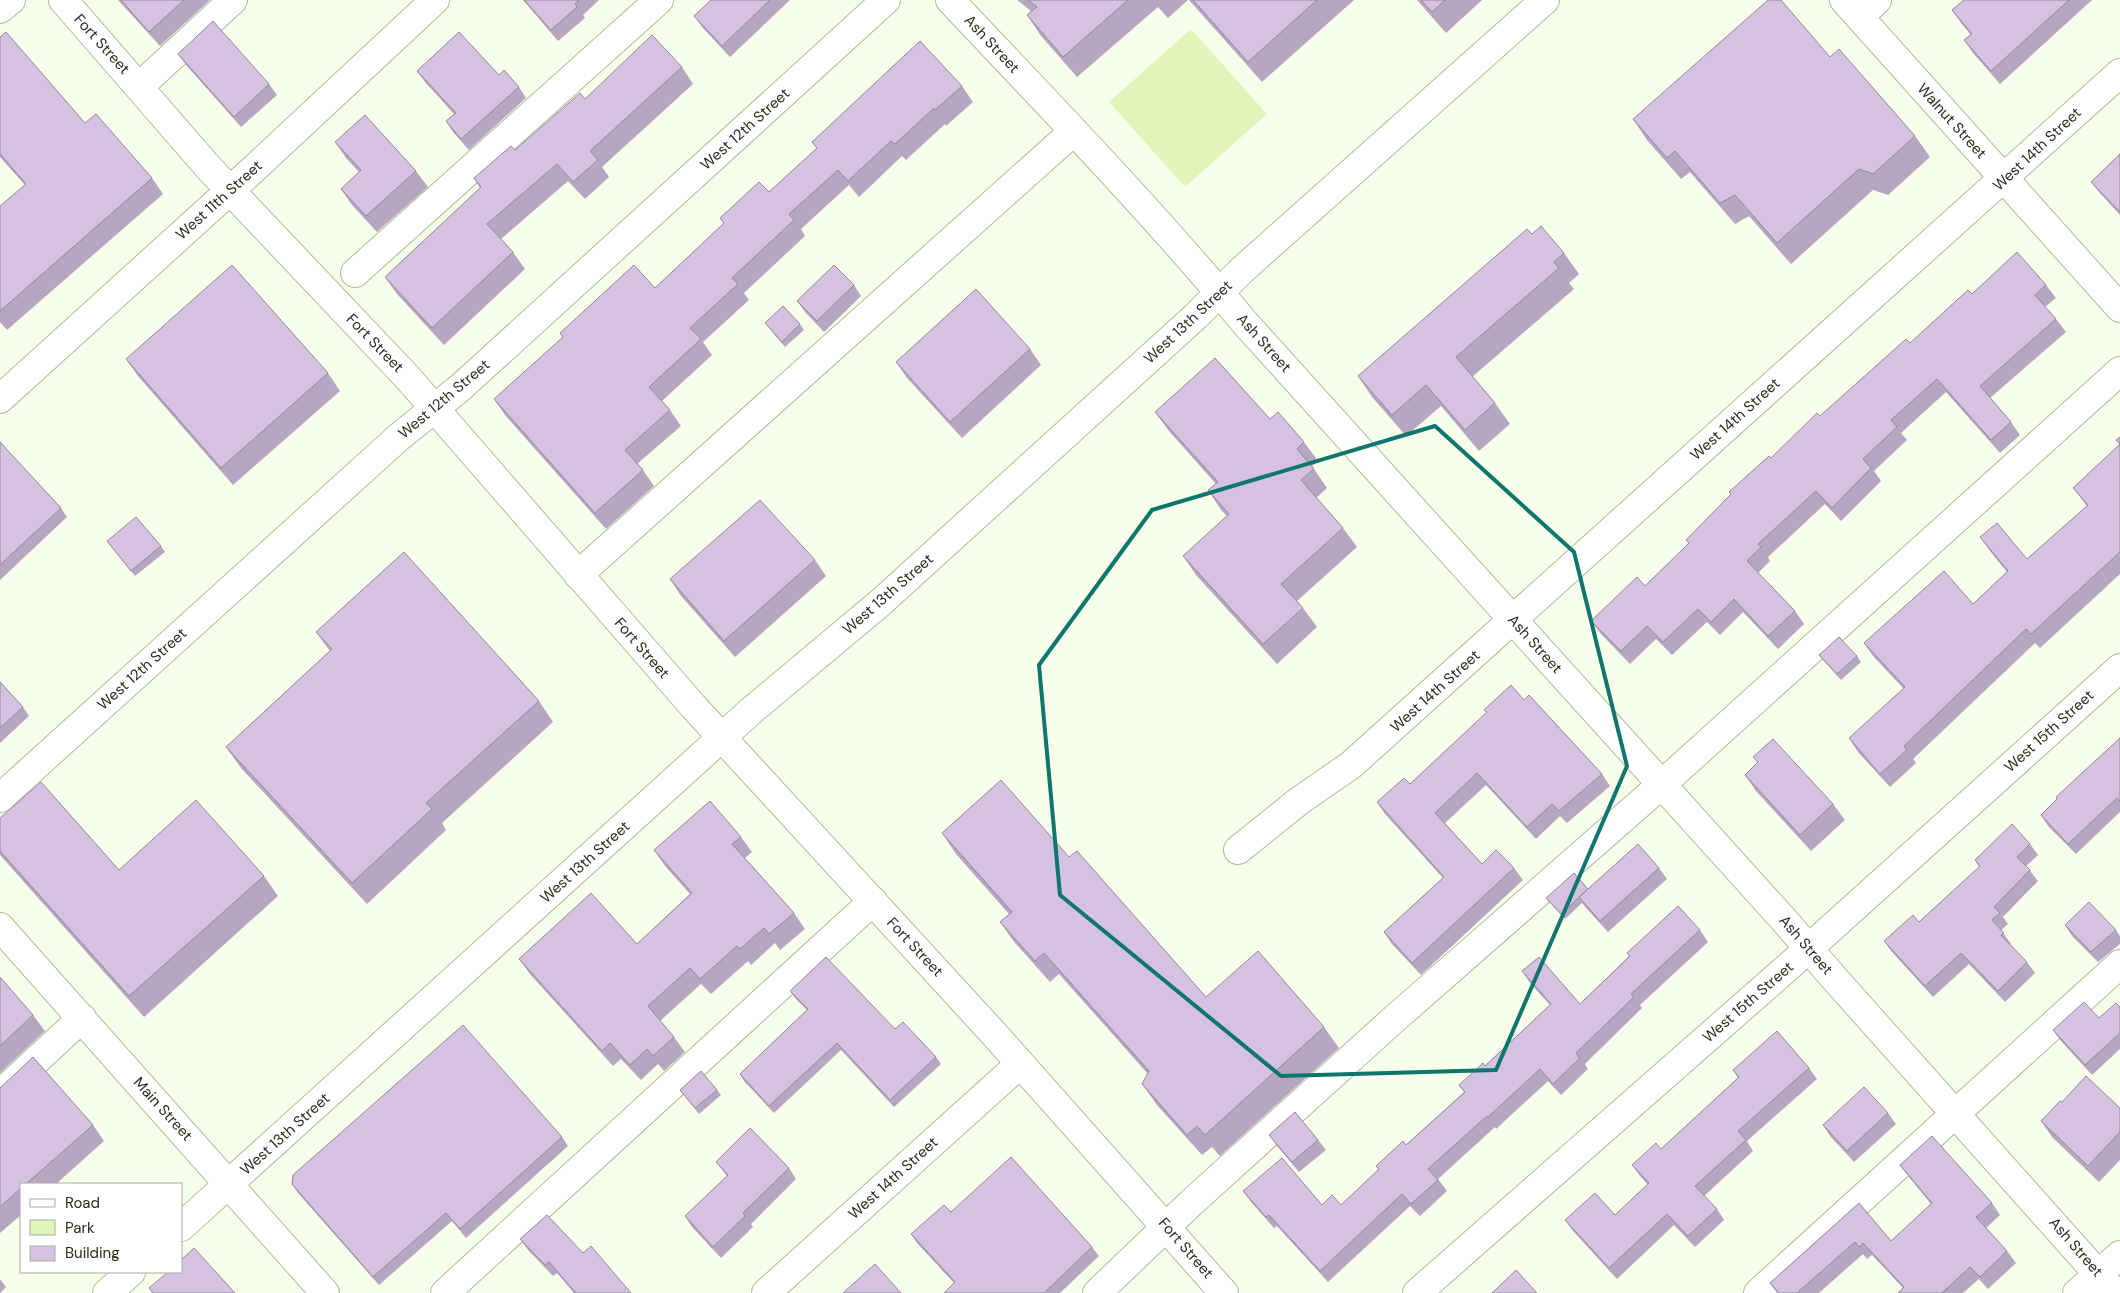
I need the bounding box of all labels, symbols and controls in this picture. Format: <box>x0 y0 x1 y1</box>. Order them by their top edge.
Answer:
street label: Fort Street <box>70 10 134 78</box>
street label: Ash Street <box>960 11 1024 77</box>
street label: Walnut Street <box>1913 79 1991 163</box>
street label: West 12th Street <box>696 83 794 174</box>
street label: West 14th Street <box>1988 103 2086 195</box>
street label: West 11th Street <box>172 156 267 244</box>
street label: West 13th Street <box>1140 276 1237 368</box>
street label: Fort Street <box>342 309 408 377</box>
street label: Ash Street <box>1232 309 1296 377</box>
street label: West 12th Street <box>394 355 494 443</box>
street label: West 14th Street <box>1686 373 1784 465</box>
street label: West 13th Street <box>838 549 938 639</box>
street label: Ash Street <box>1503 610 1567 678</box>
street label: Fort Street <box>610 613 674 683</box>
street label: West 12th Street <box>93 623 191 714</box>
street label: West 14th Street <box>1386 645 1484 737</box>
street label: West 15th Street <box>2000 685 2098 777</box>
street label: West 13th Street <box>536 816 634 908</box>
street label: Ash Street <box>1775 911 1837 979</box>
street label: Fort Street <box>882 913 948 981</box>
street label: West 15th Street <box>1698 957 1798 1047</box>
street label: Main Street <box>129 1073 197 1145</box>
street label: West 13th Street <box>236 1088 334 1180</box>
street label: West 14th Street <box>844 1132 942 1224</box>
legend <box>20 1183 182 1273</box>
text: Road <box>65 1193 100 1213</box>
street label: Fort Street <box>1154 1213 1218 1283</box>
street label: Ash Street <box>2045 1213 2107 1281</box>
text: Park <box>65 1218 95 1238</box>
text: Building <box>65 1243 120 1263</box>

